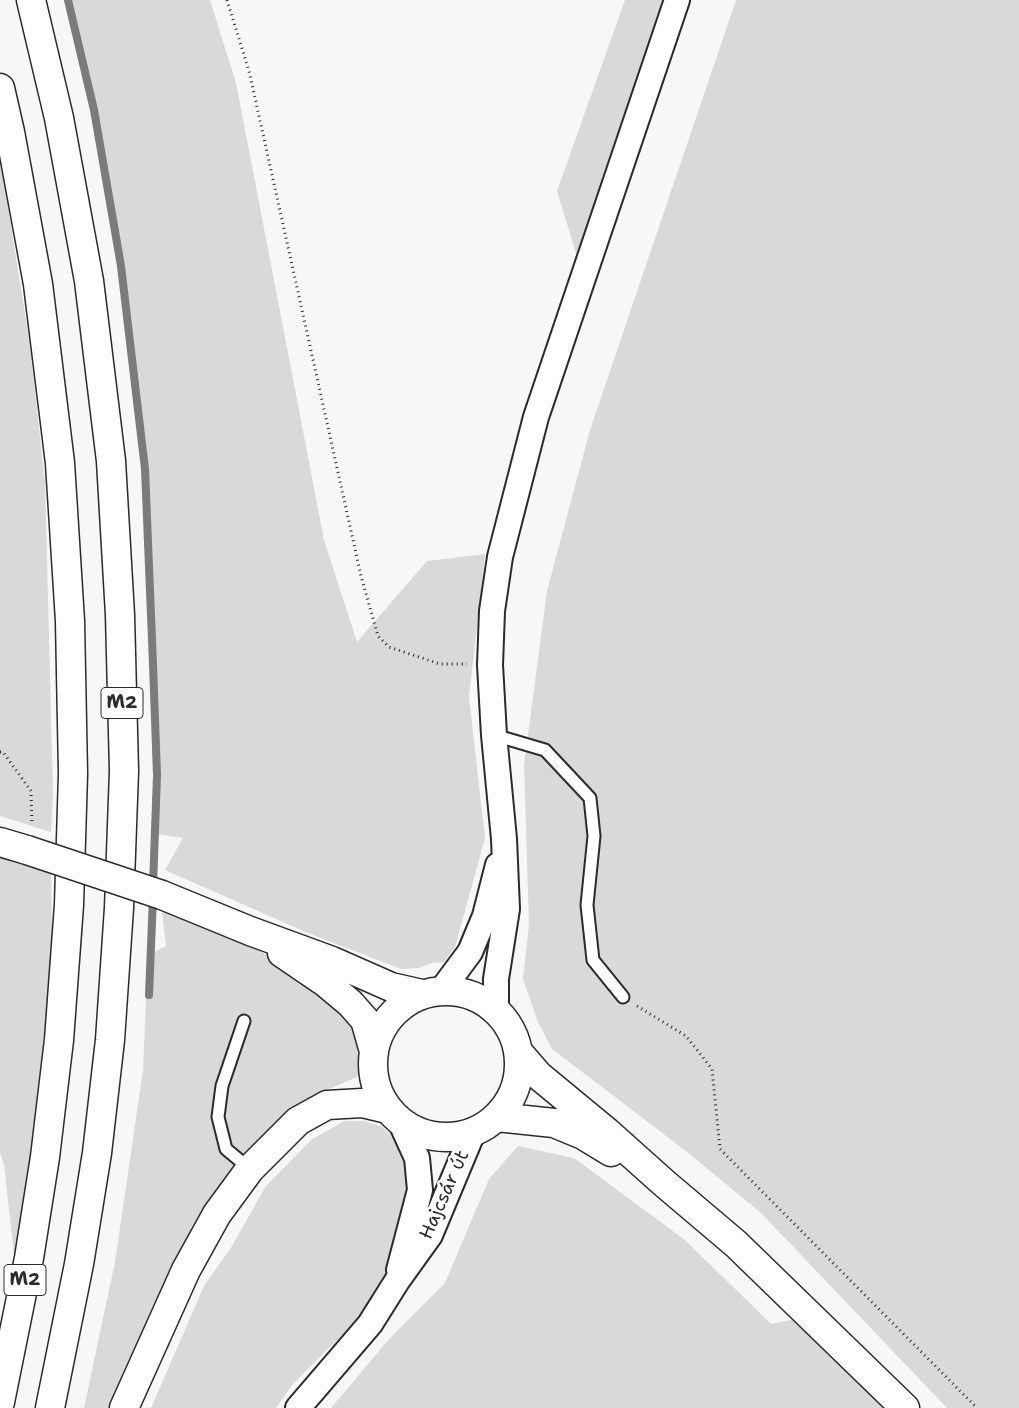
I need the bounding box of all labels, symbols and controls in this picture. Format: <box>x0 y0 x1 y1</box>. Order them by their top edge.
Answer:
road number: M2 <box>101 688 143 718</box>
street label: Hajcsár út <box>415 1147 475 1243</box>
road number: M2 <box>4 1264 46 1296</box>

